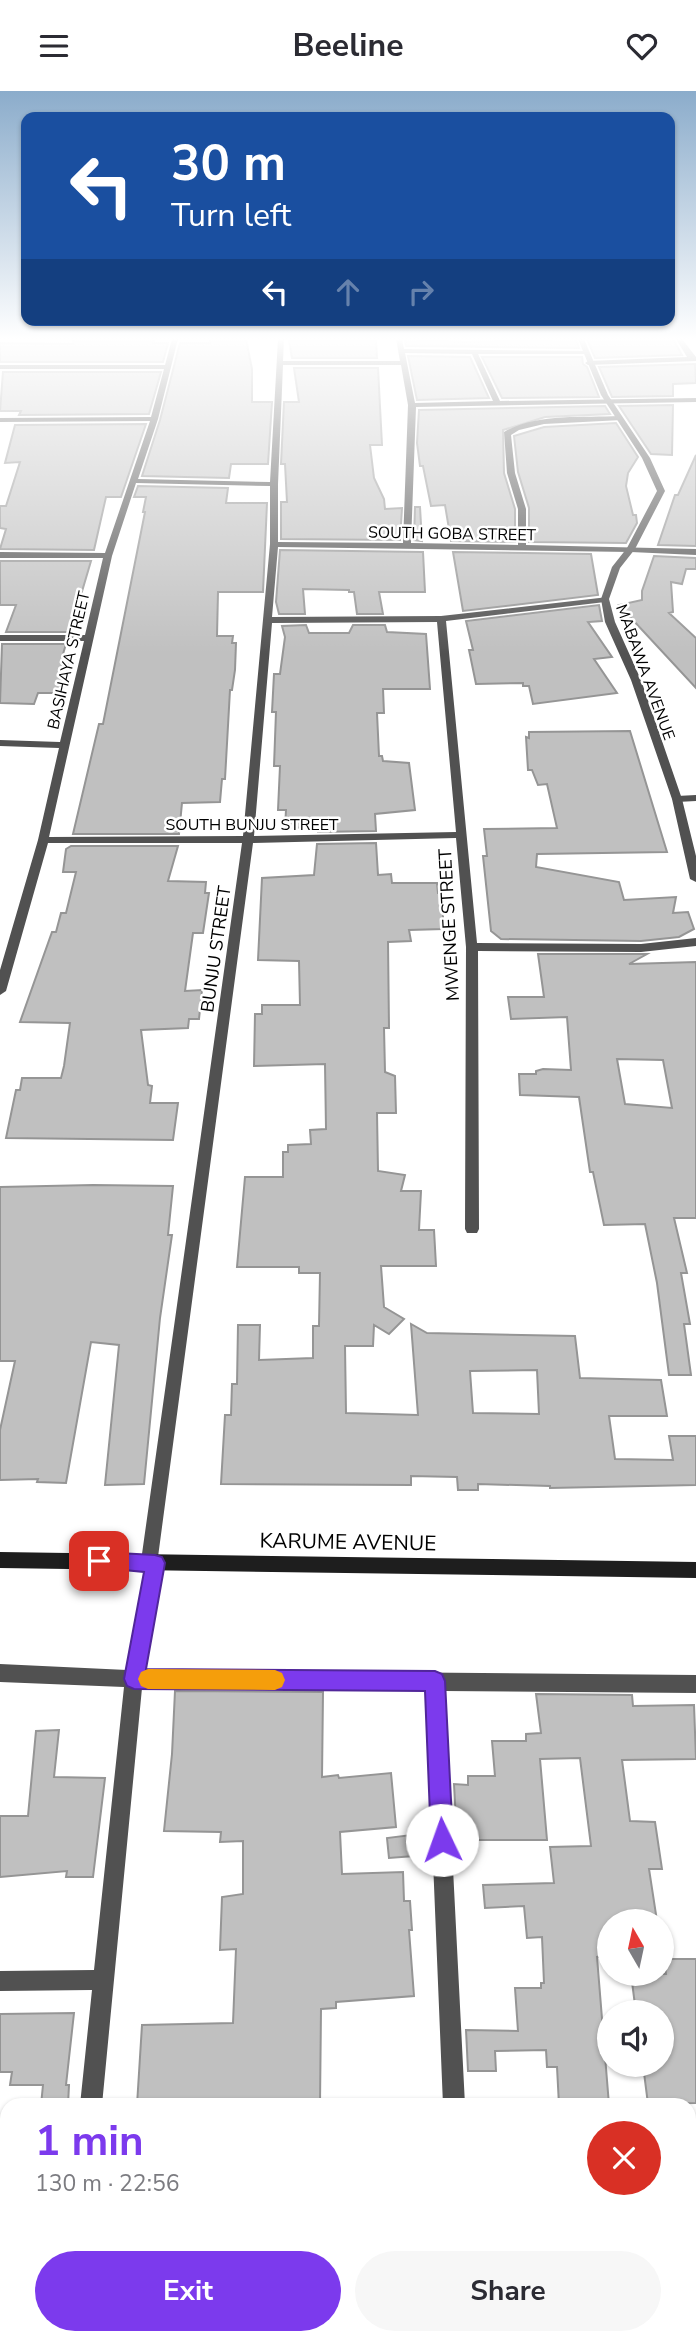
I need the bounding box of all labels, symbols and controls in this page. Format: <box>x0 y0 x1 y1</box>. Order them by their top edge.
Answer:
text: Beeline <box>292 24 404 67</box>
icon: menu <box>35 27 73 65</box>
icon: heart <box>623 27 661 65</box>
text: 30 m <box>171 130 286 197</box>
icon: left <box>56 140 147 231</box>
text: Turn left <box>171 194 291 237</box>
icon: left <box>256 273 294 311</box>
icon: ahead <box>329 273 367 311</box>
icon: right <box>402 273 440 311</box>
street label: SOUTH GOBA STREET <box>368 522 537 546</box>
street label: BASIHAYA STREET <box>42 589 96 732</box>
street label: MABAWA AVENUE <box>610 601 680 743</box>
street label: SOUTH BUNJU STREET <box>166 814 339 836</box>
street label: MWENGE STREET <box>433 848 465 1002</box>
street label: BUNJU STREET <box>195 884 237 1014</box>
street label: KARUME AVENUE <box>259 1526 437 1558</box>
pin <box>69 1531 129 1591</box>
icon: arrive <box>80 1542 118 1580</box>
position arrow <box>405 1803 479 1877</box>
north arrow <box>597 1909 674 1986</box>
map controls <box>597 1909 674 2077</box>
button: sound <box>597 2000 674 2077</box>
text: 1 min <box>35 2113 144 2170</box>
button: close <box>587 2121 661 2195</box>
text: 130 m · 22:56 <box>35 2168 180 2199</box>
button: Exit <box>35 2251 341 2331</box>
button: Share <box>355 2251 661 2331</box>

